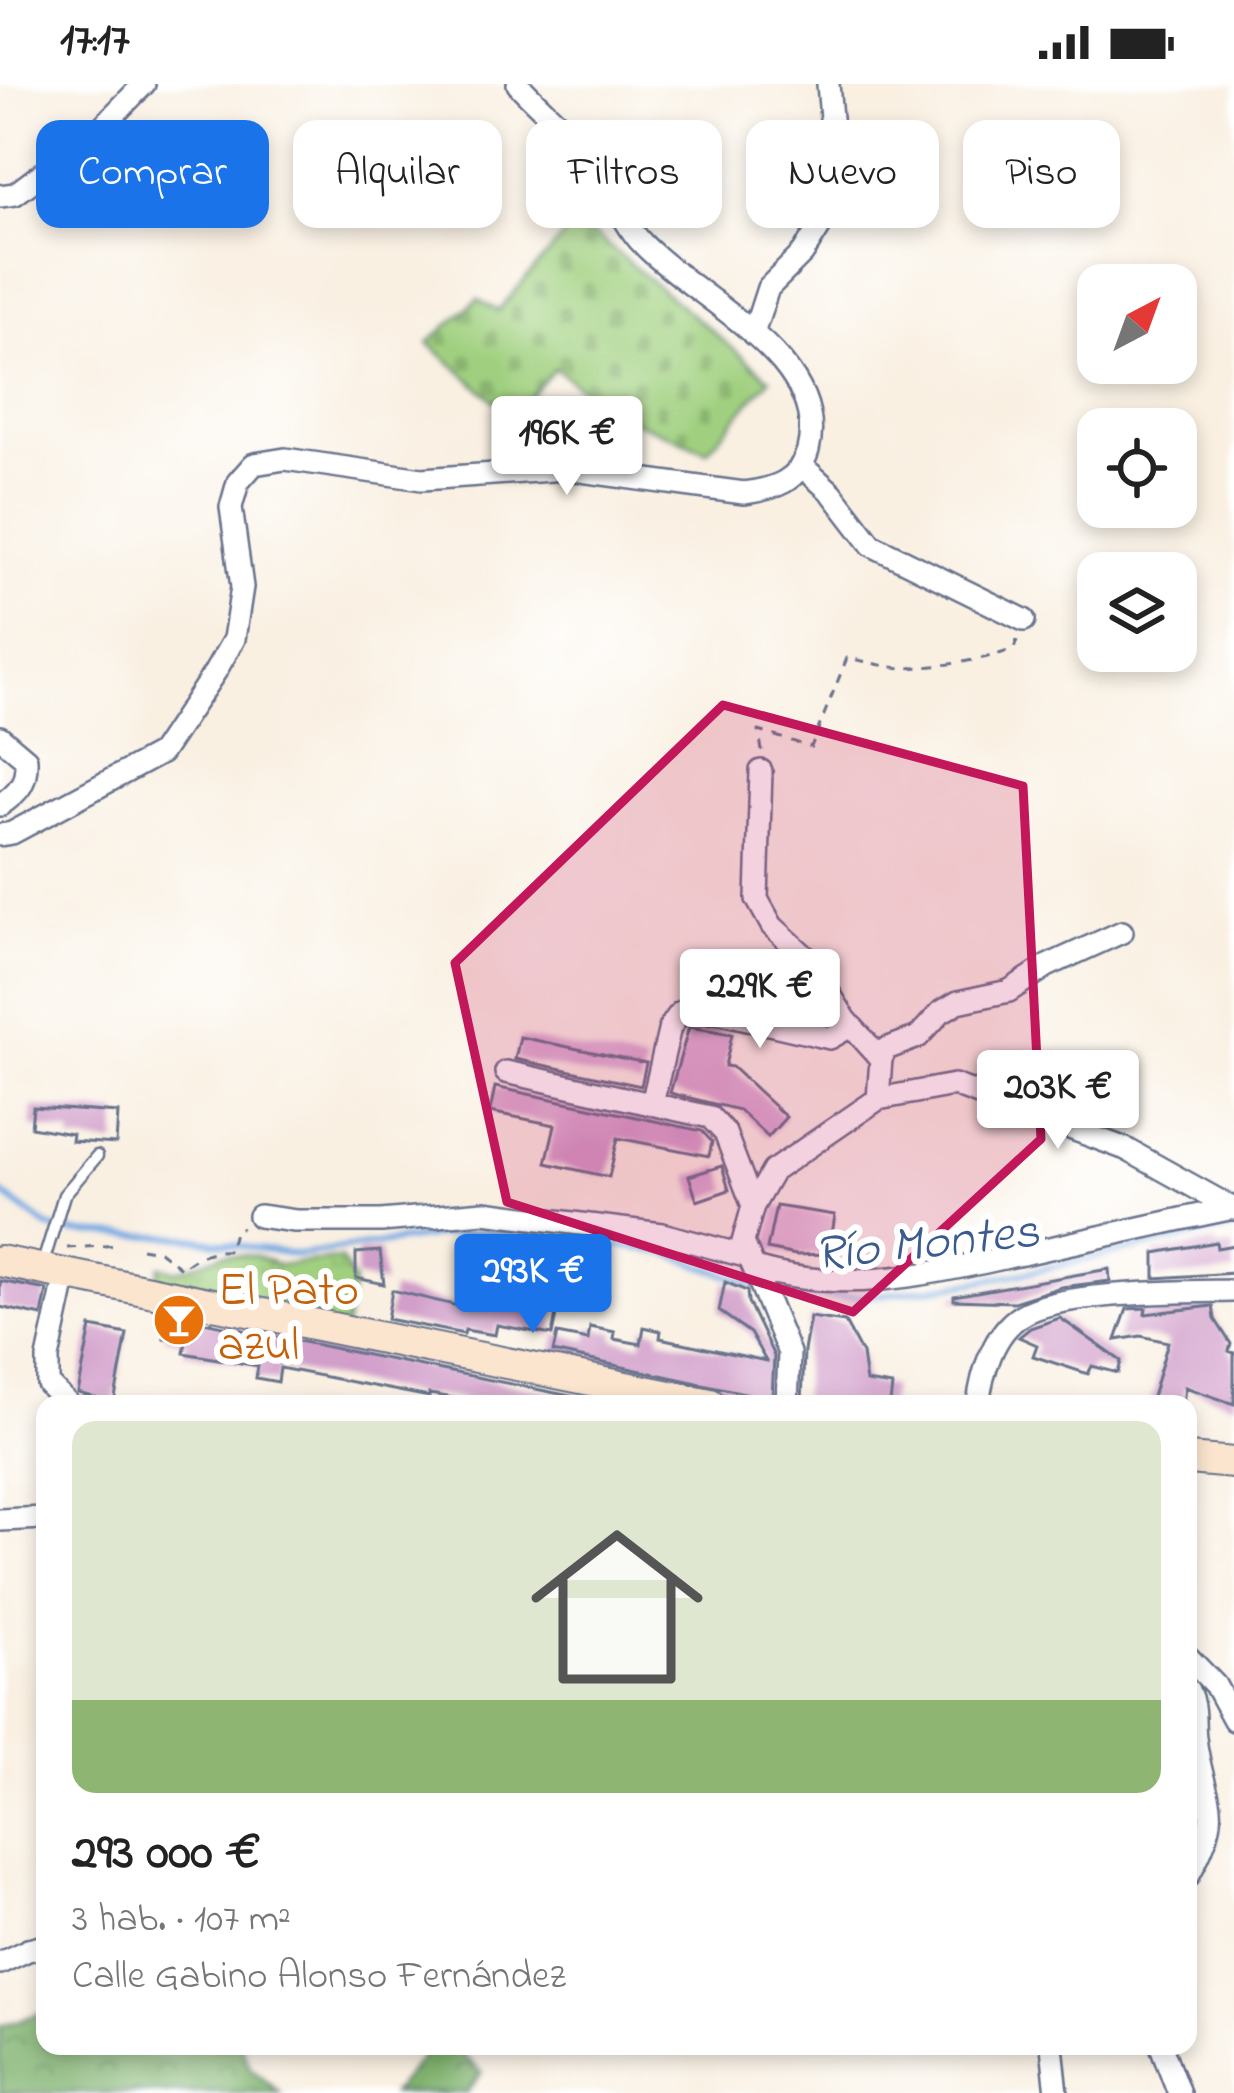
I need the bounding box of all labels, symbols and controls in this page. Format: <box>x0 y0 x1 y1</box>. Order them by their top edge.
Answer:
text: 17:17 <box>60 9 130 75</box>
chip: Comprar <box>36 120 269 228</box>
chip: Alquilar <box>293 120 502 228</box>
chip: Filtros <box>526 120 722 228</box>
chip: Nuevo <box>746 120 939 228</box>
chip: Piso <box>963 120 1120 228</box>
north arrow <box>1077 264 1197 384</box>
map controls <box>1077 264 1197 672</box>
pin: 196K € <box>469 396 665 498</box>
text: 196K € <box>518 406 616 463</box>
button: locate <box>1077 408 1197 528</box>
button: layers <box>1077 552 1197 672</box>
pin: 229K € <box>662 949 858 1051</box>
text: 229K € <box>707 959 813 1016</box>
pin: 203K € <box>960 1050 1156 1152</box>
text: 203K € <box>1004 1060 1112 1117</box>
water label: Río Montes <box>811 1196 1043 1294</box>
pin: 293K € <box>435 1234 631 1336</box>
text: 293K € <box>481 1244 585 1301</box>
place label: El Pato azul <box>218 1257 359 1382</box>
bar icon: El Pato azul <box>151 1292 207 1348</box>
icon: home <box>509 1499 725 1715</box>
text: 293 000 € <box>72 1817 261 1892</box>
text: 3 hab. · 107 m² <box>72 1892 291 1949</box>
text: Calle Gabino Alonso Fernández <box>72 1949 566 2006</box>

